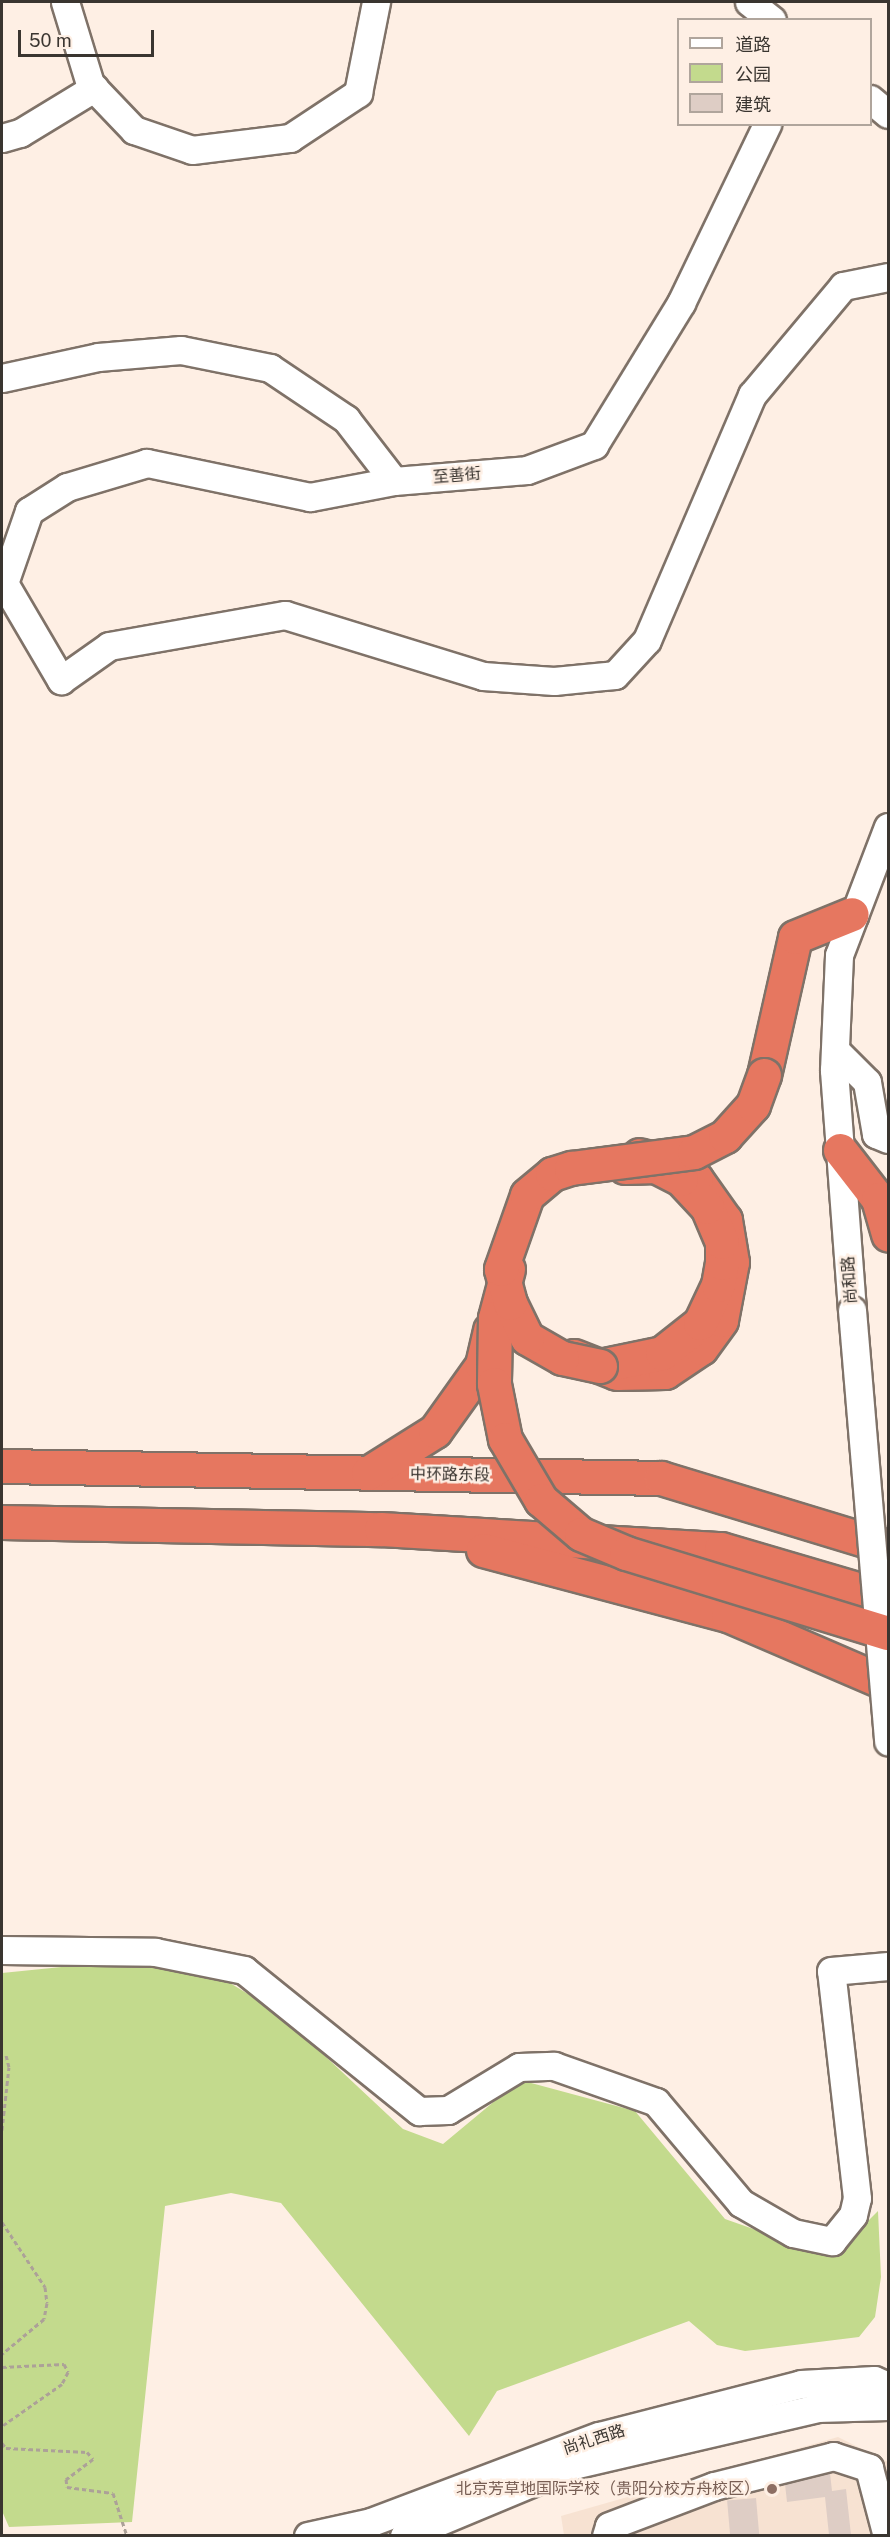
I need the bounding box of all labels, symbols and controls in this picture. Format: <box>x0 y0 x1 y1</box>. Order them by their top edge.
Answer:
scale bar <box>21 18 158 56</box>
legend <box>677 18 872 126</box>
text: 50 m <box>29 30 72 51</box>
text: 道路 <box>735 34 771 55</box>
text: 公园 <box>735 64 771 85</box>
text: 建筑 <box>735 94 771 115</box>
street label: 至善街 <box>432 464 482 488</box>
street label: 尚和路 <box>839 1255 861 1305</box>
street label: 中环路东段 <box>410 1465 490 1485</box>
street label: 尚礼西路 <box>561 2421 627 2459</box>
place label: 北京芳草地国际学校（贵阳分校方舟校区） <box>456 2479 760 2499</box>
marker: 北京芳草地国际学校（贵阳分校方舟校区） <box>765 2482 779 2496</box>

